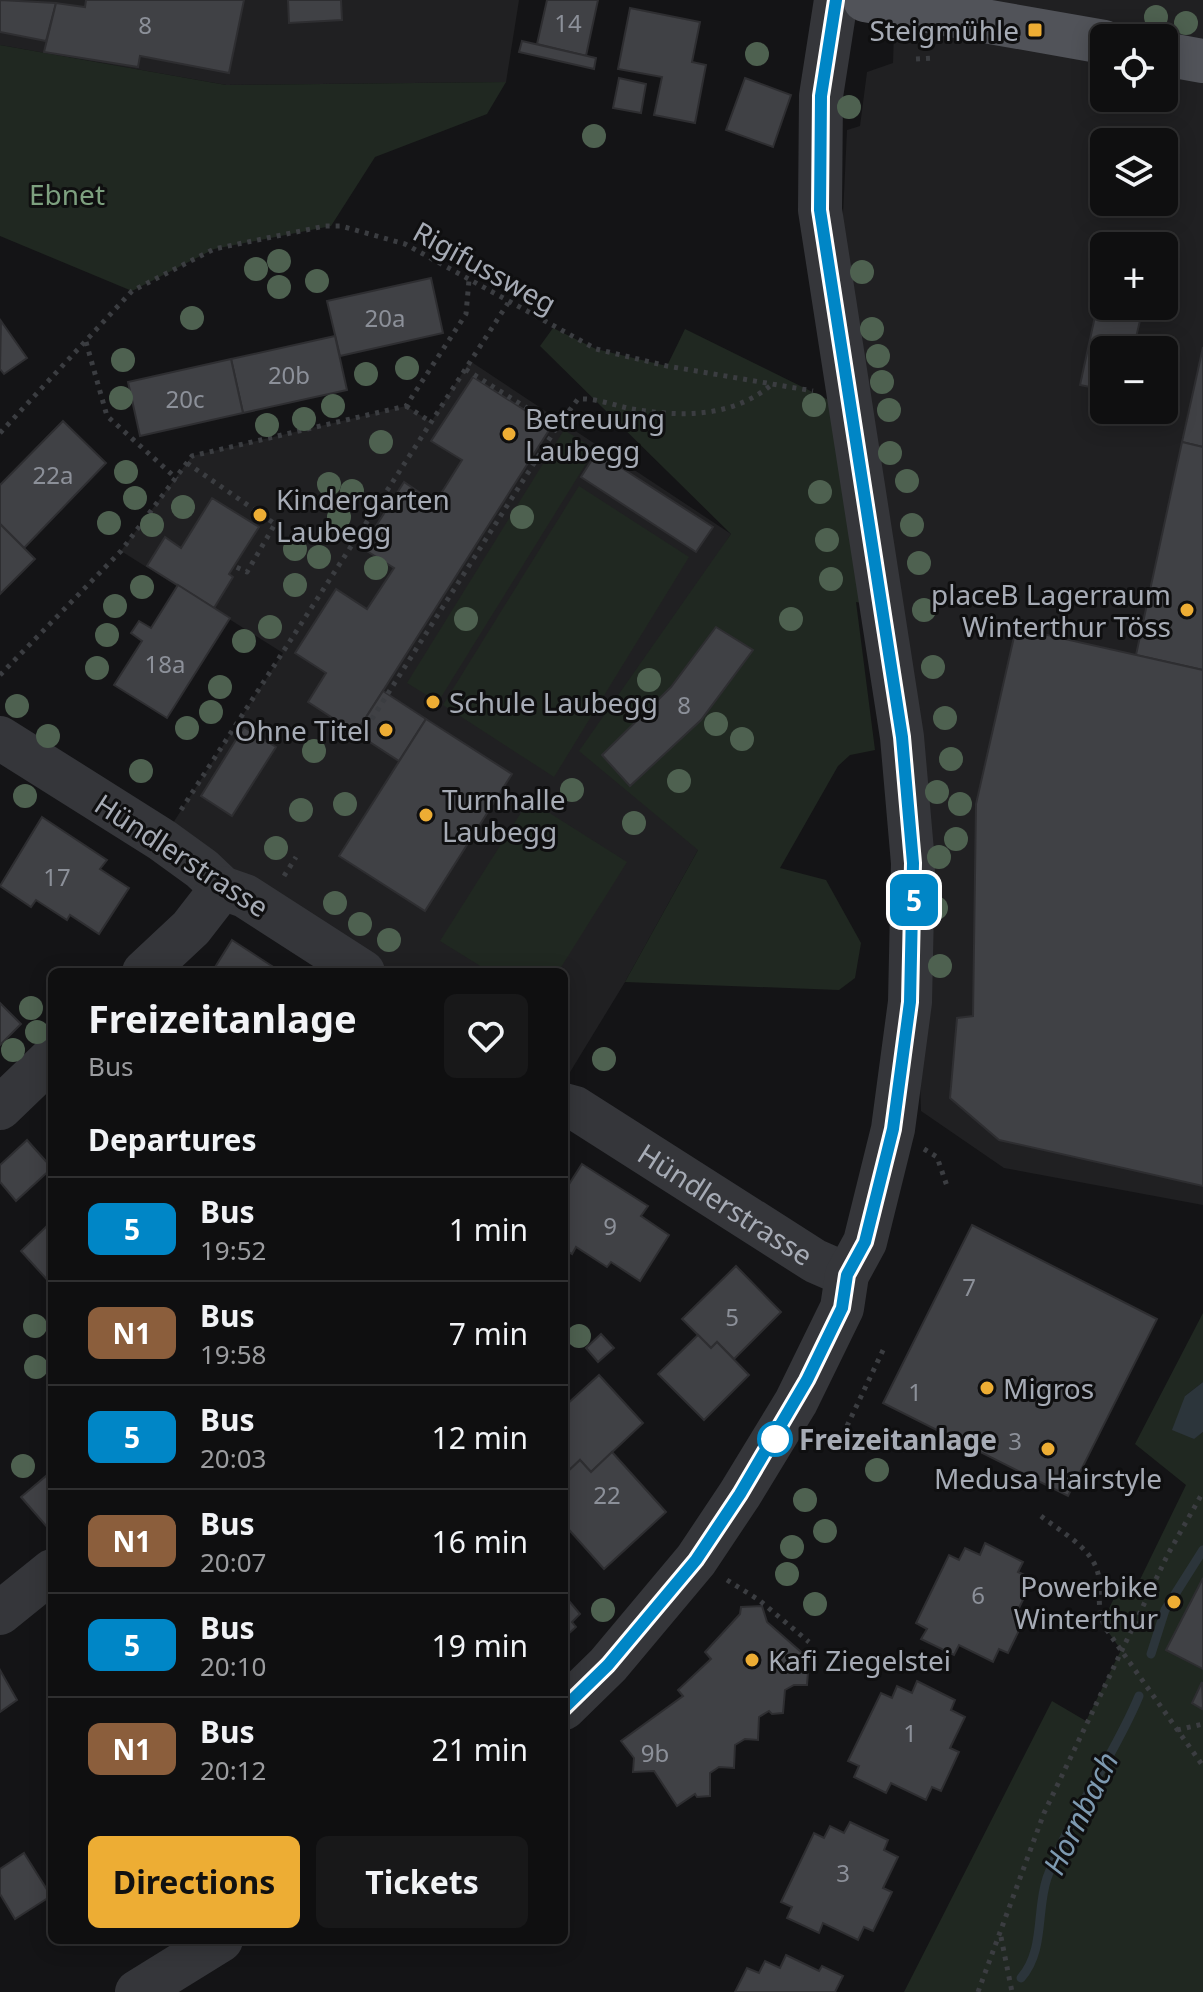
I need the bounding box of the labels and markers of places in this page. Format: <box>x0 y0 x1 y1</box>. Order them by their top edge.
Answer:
place label: Steigmühle <box>869 11 1019 49</box>
marker: Steigmühle <box>1026 21 1044 39</box>
place label: Betreuung Laubegg <box>525 399 665 469</box>
marker: Betreuung Laubegg <box>500 425 518 443</box>
place label: Kindergarten Laubegg <box>276 480 450 550</box>
marker: Kindergarten Laubegg <box>251 506 269 524</box>
place label: placeB Lagerraum Winterthur Töss <box>931 575 1171 645</box>
marker: placeB Lagerraum Winterthur Töss <box>1178 601 1196 619</box>
place label: Schule Laubegg <box>449 683 658 721</box>
marker: Schule Laubegg <box>424 693 442 711</box>
place label: Ohne Titel <box>235 711 370 749</box>
marker: Ohne Titel <box>377 721 395 739</box>
place label: Turnhalle Laubegg <box>442 780 566 850</box>
marker: Turnhalle Laubegg <box>417 806 435 824</box>
place label: Migros <box>1003 1369 1094 1407</box>
marker: Migros <box>978 1379 996 1397</box>
place label: Freizeitanlage <box>799 1420 997 1458</box>
marker: Freizeitanlage <box>758 1422 792 1456</box>
marker: Medusa Hairstyle <box>1039 1440 1057 1458</box>
place label: Medusa Hairstyle <box>934 1459 1162 1497</box>
place label: Powerbike Winterthur <box>1014 1567 1158 1637</box>
marker: Powerbike Winterthur <box>1165 1593 1183 1611</box>
place label: Kafi Ziegelstei <box>768 1641 951 1679</box>
marker: Kafi Ziegelstei <box>743 1651 761 1669</box>

